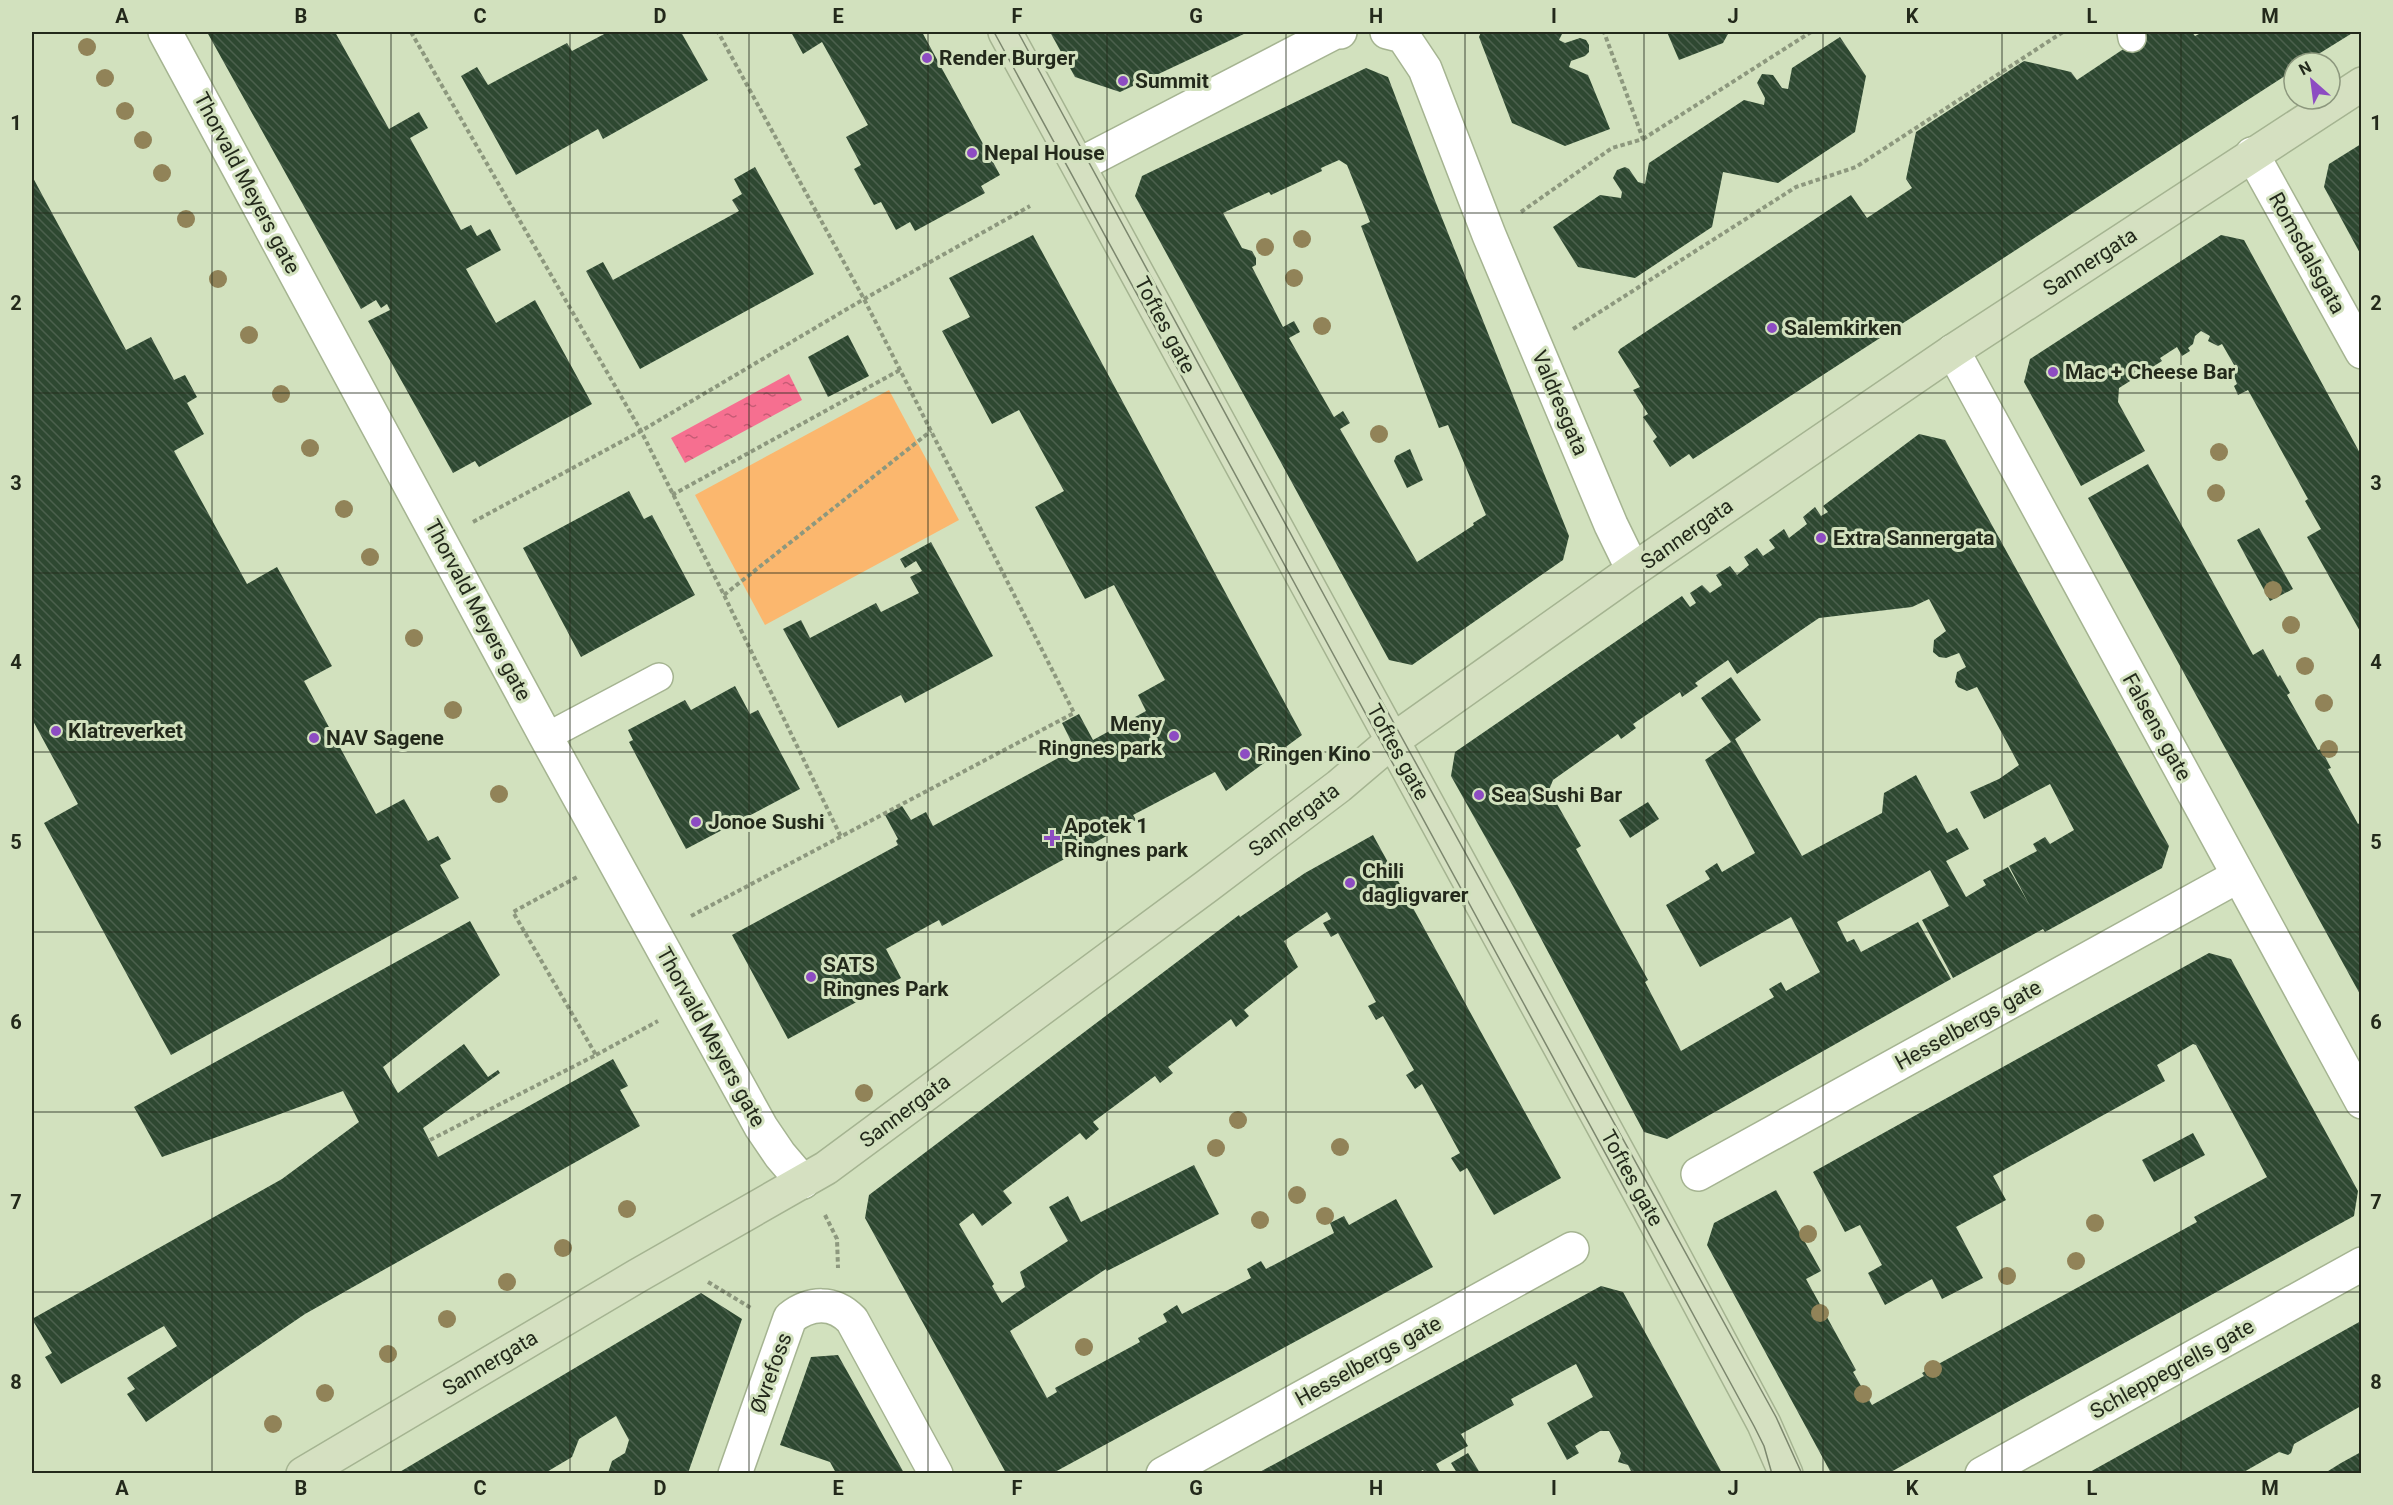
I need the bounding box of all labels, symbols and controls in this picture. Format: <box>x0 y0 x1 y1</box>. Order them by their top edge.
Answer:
text: A <box>115 4 129 28</box>
text: B <box>295 4 307 28</box>
text: C <box>473 4 487 28</box>
text: D <box>654 4 667 28</box>
text: E <box>832 4 844 28</box>
text: F <box>1012 4 1023 28</box>
text: G <box>1189 4 1203 28</box>
text: H <box>1369 4 1383 28</box>
text: I <box>1551 4 1557 28</box>
text: J <box>1727 4 1739 28</box>
text: K <box>1906 4 1919 28</box>
text: L <box>2087 4 2098 28</box>
text: M <box>2261 4 2279 28</box>
place label: Render Burger <box>939 46 1076 70</box>
marker: Render Burger <box>920 51 934 65</box>
north arrow <box>2282 51 2342 111</box>
text: N <box>2296 57 2315 79</box>
place label: Summit <box>1135 69 1209 93</box>
marker: Summit <box>1116 74 1130 88</box>
street label: Thorvald Meyers gate <box>189 88 305 278</box>
text: 1 <box>10 111 22 135</box>
text: 1 <box>2370 111 2382 135</box>
place label: Nepal House <box>984 141 1105 165</box>
marker: Nepal House <box>965 146 979 160</box>
street label: Romsdalsgata <box>2264 188 2350 318</box>
street label: Sannergata <box>2039 223 2141 301</box>
street label: Toftes gate <box>1130 273 1200 377</box>
text: 2 <box>10 291 22 315</box>
text: 2 <box>2370 291 2382 315</box>
place label: Salemkirken <box>1784 316 1902 340</box>
marker: Salemkirken <box>1765 321 1779 335</box>
street label: Valdresgata <box>1527 347 1593 459</box>
place label: Mac + Cheese Bar <box>2065 360 2236 384</box>
marker: Mac + Cheese Bar <box>2046 365 2060 379</box>
text: 3 <box>10 471 22 495</box>
text: 3 <box>2370 471 2382 495</box>
street label: Sannergata <box>1636 494 1738 574</box>
street label: Thorvald Meyers gate <box>420 515 536 705</box>
place label: Extra Sannergata <box>1833 526 1995 550</box>
marker: Extra Sannergata <box>1814 531 1828 545</box>
text: 4 <box>10 650 22 674</box>
text: 4 <box>2370 650 2382 674</box>
street label: Falsens gate <box>2118 669 2196 785</box>
street label: Toftes gate <box>1362 700 1434 804</box>
place label: Meny Ringnes park <box>1038 712 1163 760</box>
place label: Klatreverket <box>68 719 183 743</box>
marker: Klatreverket <box>49 724 63 738</box>
place label: NAV Sagene <box>326 726 444 750</box>
marker: Meny Ringnes park <box>1167 729 1181 743</box>
marker: NAV Sagene <box>307 731 321 745</box>
place label: Ringen Kino <box>1257 742 1371 766</box>
marker: Ringen Kino <box>1238 747 1252 761</box>
street label: Sannergata <box>1244 778 1344 862</box>
place label: Sea Sushi Bar <box>1491 783 1622 807</box>
marker: Sea Sushi Bar <box>1472 788 1486 802</box>
place label: Jonoe Sushi <box>708 810 825 834</box>
place label: Apotek 1 Ringnes park <box>1064 814 1189 862</box>
marker: Jonoe Sushi <box>689 815 703 829</box>
text: 5 <box>10 830 22 854</box>
text: 5 <box>2370 830 2382 854</box>
marker: Apotek 1 Ringnes park <box>1045 831 1059 845</box>
place label: Chili dagligvarer <box>1362 859 1469 907</box>
marker: Chili dagligvarer <box>1343 876 1357 890</box>
street label: Thorvald Meyers gate <box>652 943 770 1131</box>
place label: SATS Ringnes Park <box>823 953 949 1001</box>
marker: SATS Ringnes Park <box>804 970 818 984</box>
street label: Hesselbergs gate <box>1891 975 2045 1075</box>
text: 6 <box>10 1010 22 1034</box>
text: 6 <box>2370 1010 2382 1034</box>
street label: Sannergata <box>855 1069 955 1153</box>
street label: Toftes gate <box>1596 1126 1668 1230</box>
text: 7 <box>10 1190 22 1214</box>
text: 7 <box>2370 1190 2382 1214</box>
street label: Hesselbergs gate <box>1291 1311 1445 1411</box>
street label: Schleppegrells gate <box>2086 1314 2258 1424</box>
street label: Sannergata <box>438 1325 542 1401</box>
street label: Øvrefoss <box>745 1330 797 1416</box>
text: 8 <box>10 1370 22 1394</box>
text: 8 <box>2370 1370 2382 1394</box>
text: A <box>115 1476 129 1500</box>
text: B <box>295 1476 307 1500</box>
text: C <box>473 1476 487 1500</box>
text: D <box>654 1476 667 1500</box>
text: E <box>832 1476 844 1500</box>
text: F <box>1012 1476 1023 1500</box>
text: G <box>1189 1476 1203 1500</box>
text: H <box>1369 1476 1383 1500</box>
text: I <box>1551 1476 1557 1500</box>
text: J <box>1727 1476 1739 1500</box>
text: K <box>1906 1476 1919 1500</box>
text: L <box>2087 1476 2098 1500</box>
text: M <box>2261 1476 2279 1500</box>

